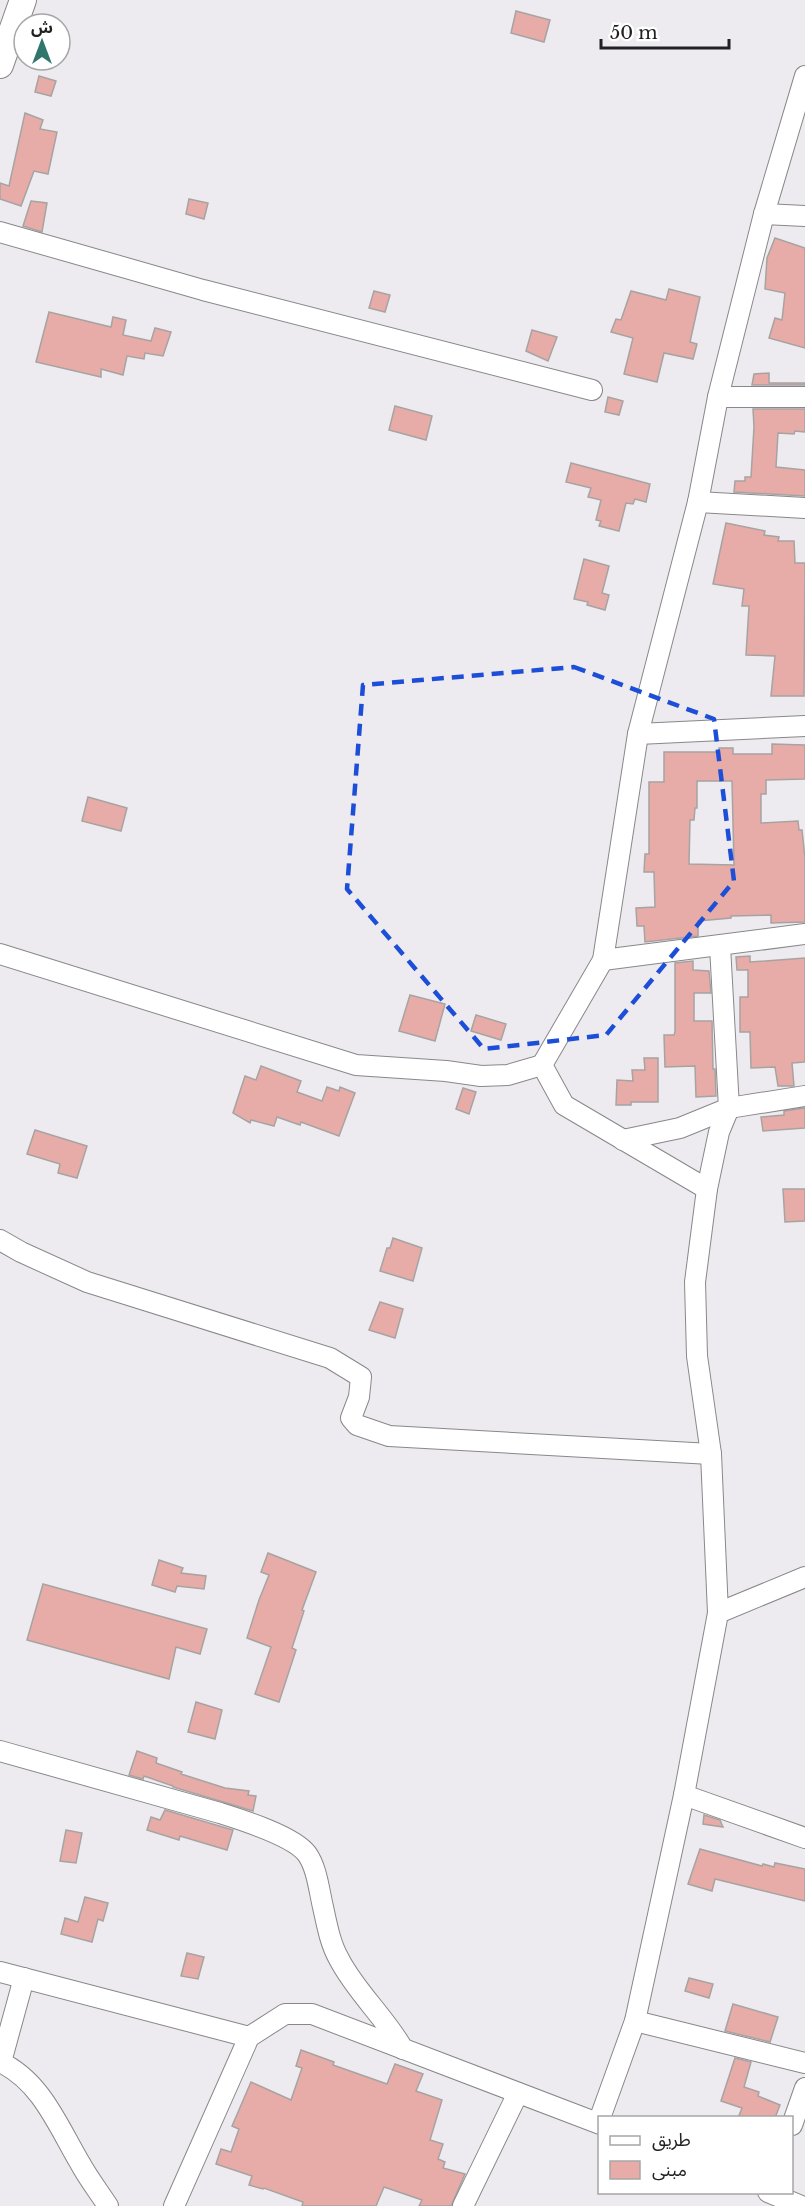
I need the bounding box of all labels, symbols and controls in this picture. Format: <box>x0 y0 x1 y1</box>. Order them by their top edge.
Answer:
north arrow <box>12 12 72 72</box>
scale bar <box>601 12 728 50</box>
text: ش <box>31 17 53 37</box>
text: 50 m <box>610 22 658 44</box>
legend <box>598 2116 793 2194</box>
text: طريق <box>652 2129 691 2151</box>
text: مبنى <box>652 2159 687 2181</box>

